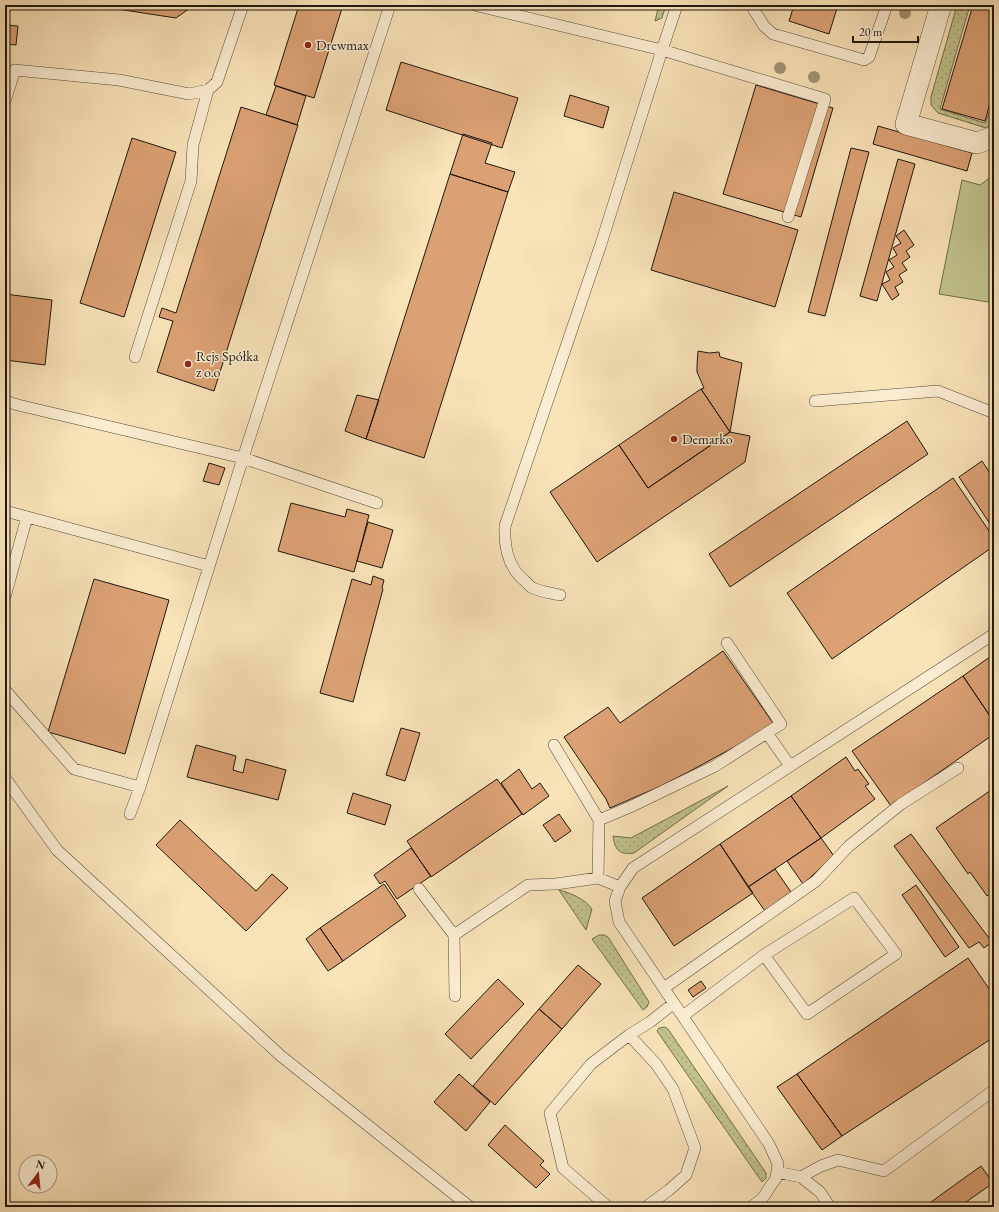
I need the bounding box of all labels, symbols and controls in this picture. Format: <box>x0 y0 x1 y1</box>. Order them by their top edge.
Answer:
scale bar <box>853 18 918 44</box>
text: 20 m <box>859 24 883 40</box>
place label: Drewmax <box>316 36 369 54</box>
marker: Drewmax <box>303 40 313 50</box>
place label: Rejs Spółka z o.o <box>196 347 259 381</box>
marker: Rejs Spółka z o.o <box>183 359 193 369</box>
place label: Demarko <box>682 430 733 448</box>
marker: Demarko <box>669 434 679 444</box>
north arrow <box>18 1154 58 1194</box>
text: N <box>35 1156 47 1172</box>

